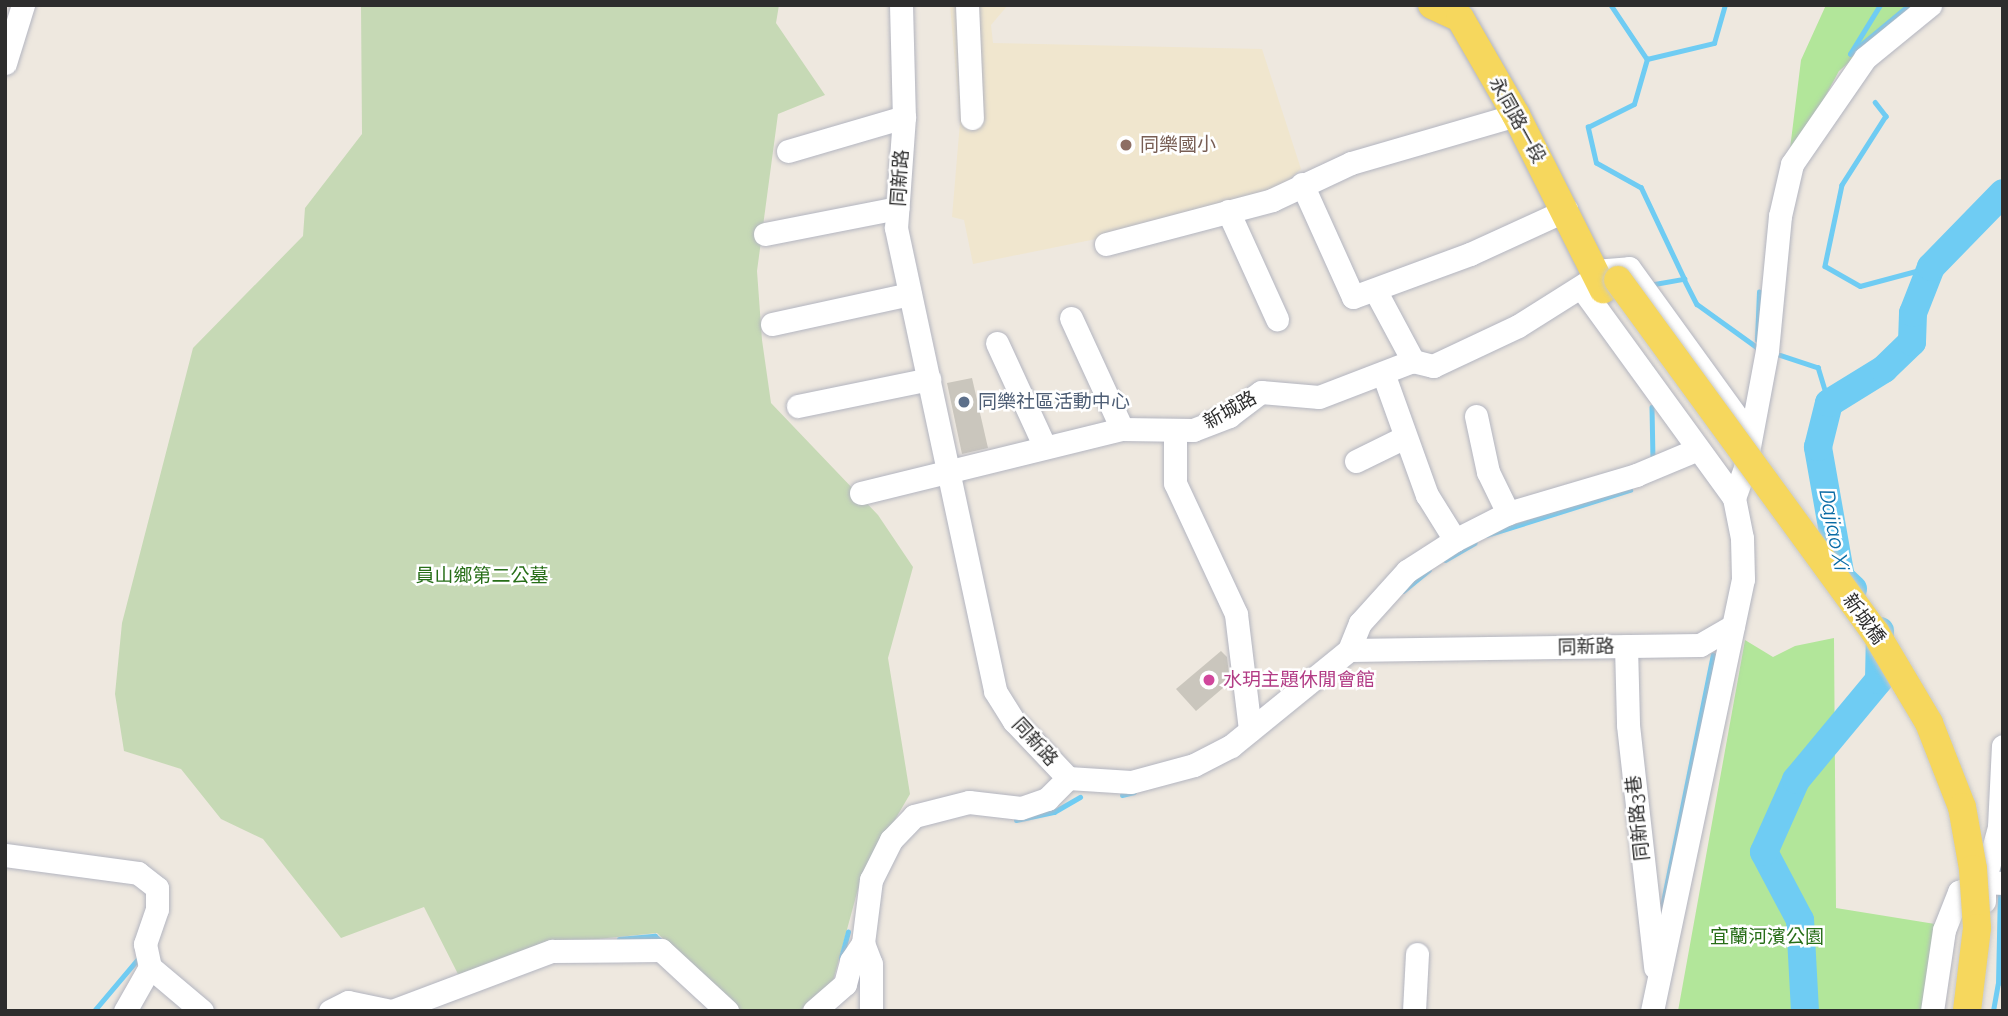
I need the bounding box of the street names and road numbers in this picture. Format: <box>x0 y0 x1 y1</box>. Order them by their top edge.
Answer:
street label: 永同路一段 <box>1484 73 1550 167</box>
street label: 同新路 <box>887 149 913 207</box>
street label: 新城路 <box>1200 386 1260 434</box>
street label: 新城橋 <box>1838 589 1890 649</box>
street label: 同新路 <box>1557 635 1615 659</box>
street label: 同新路 <box>1007 713 1063 771</box>
street label: 同新路3巷 <box>1622 774 1654 862</box>

